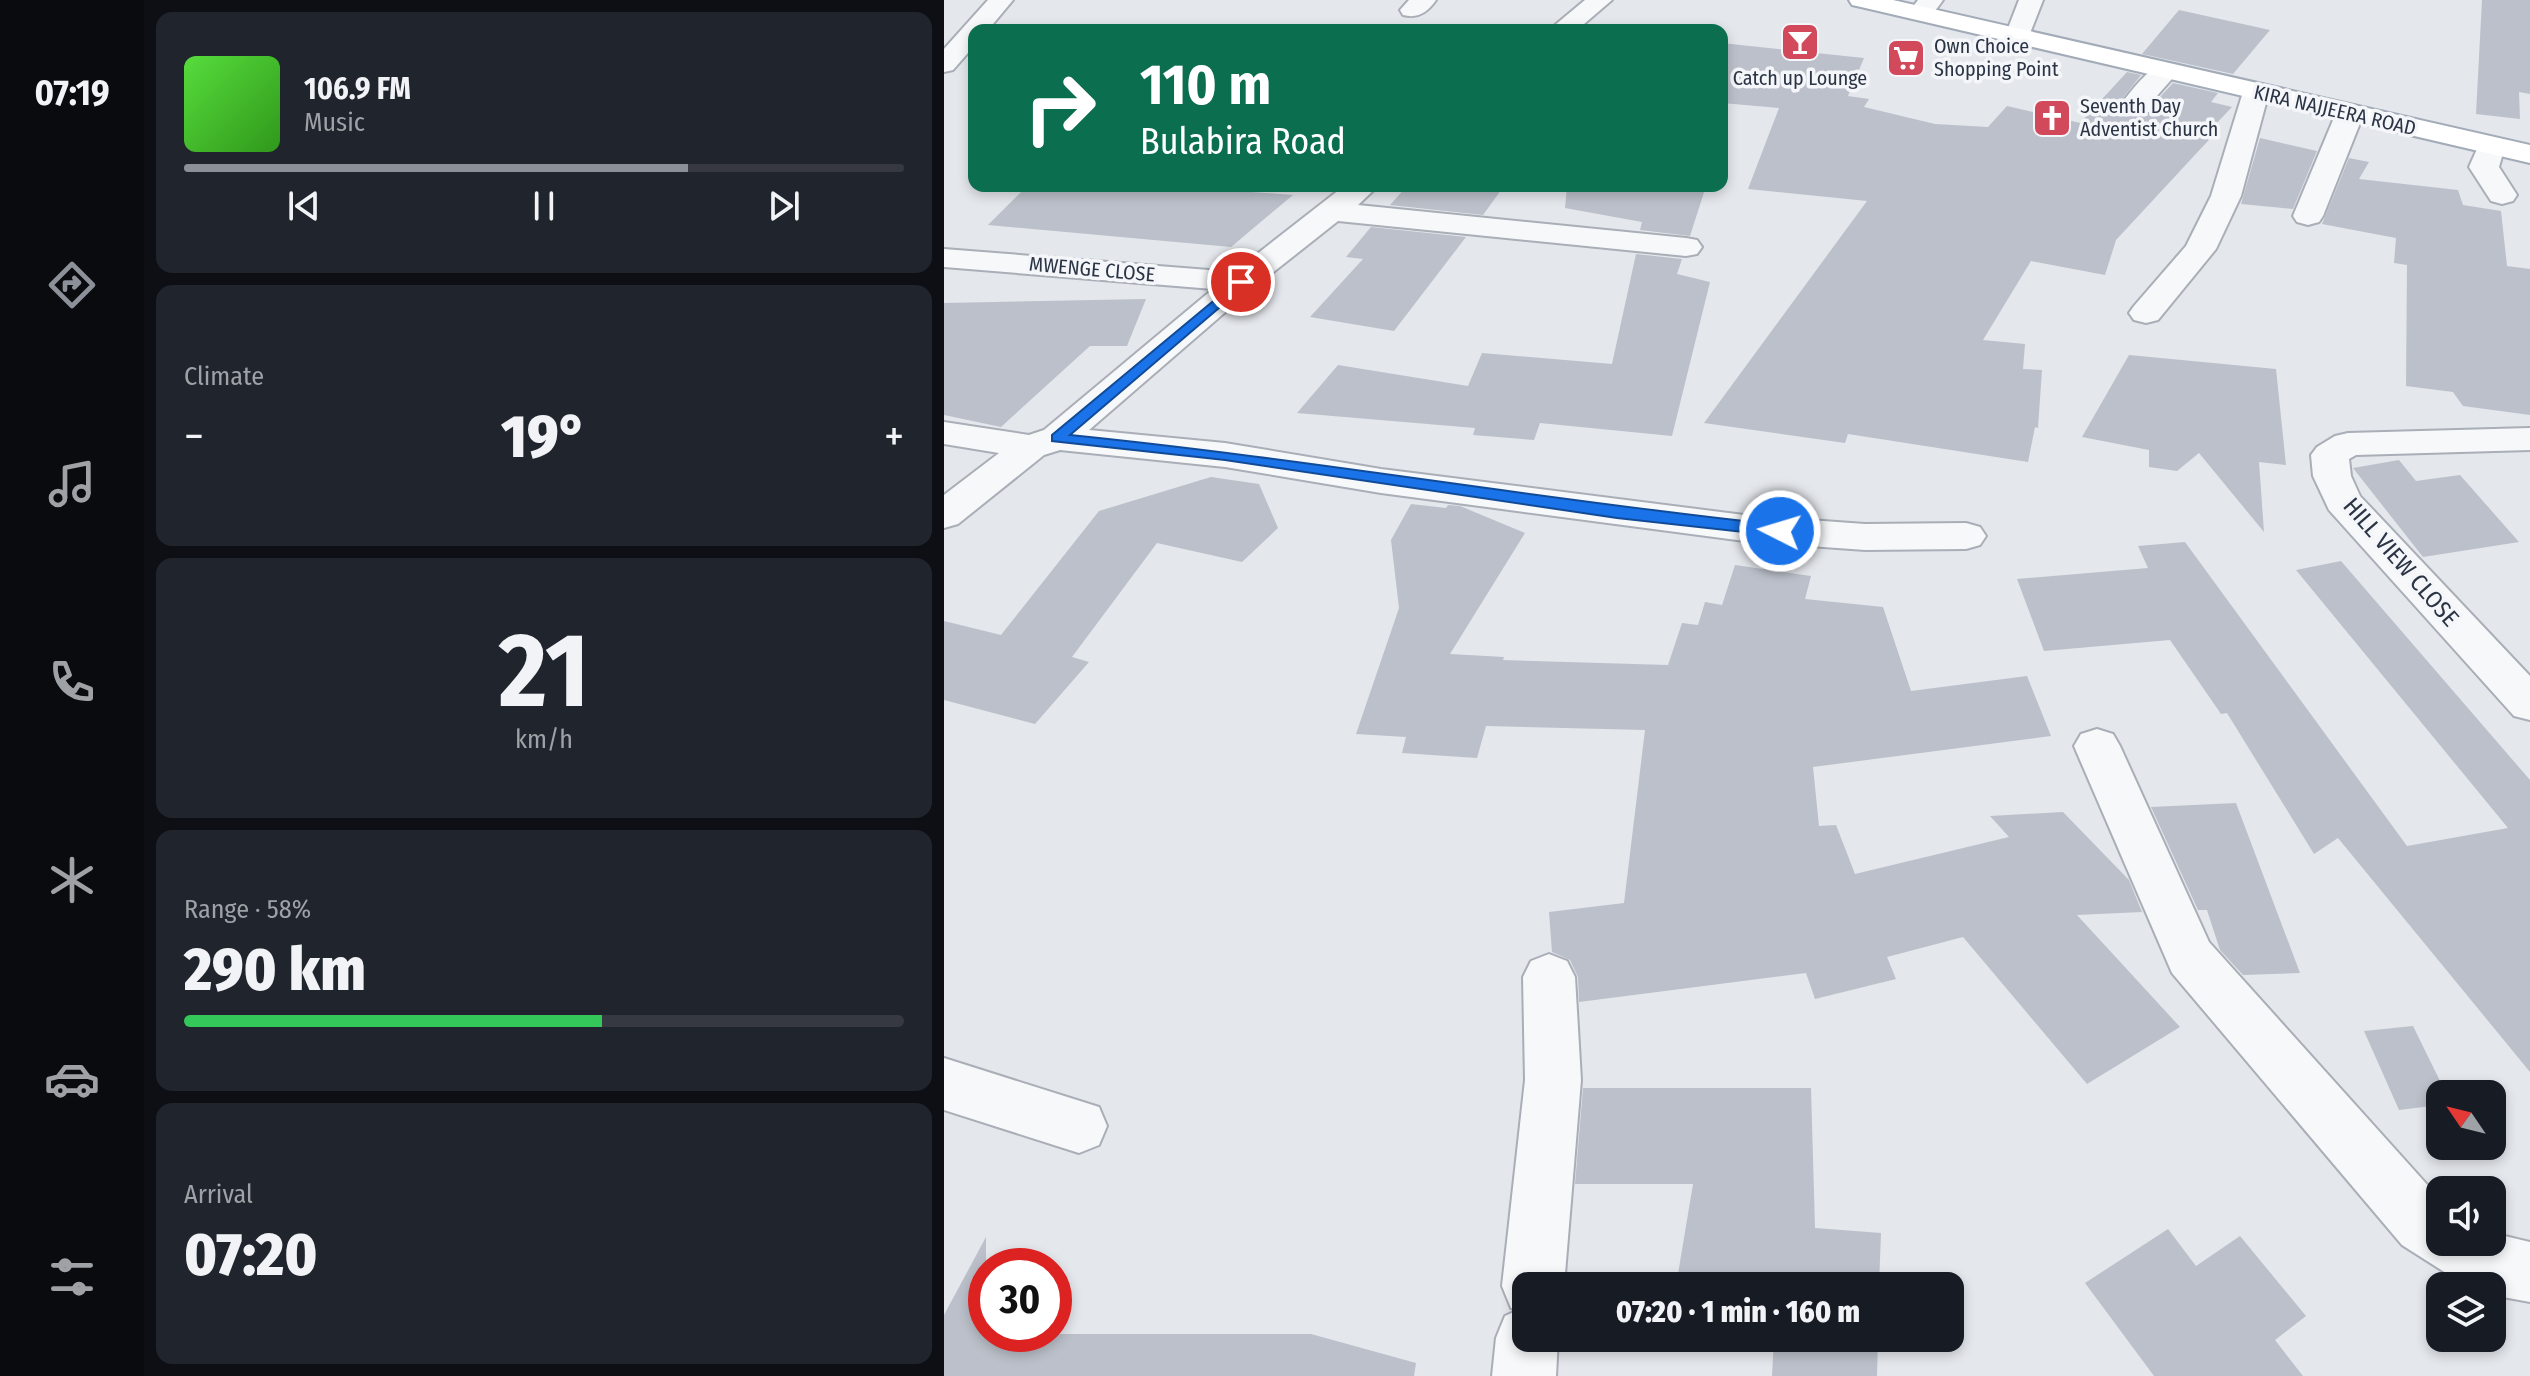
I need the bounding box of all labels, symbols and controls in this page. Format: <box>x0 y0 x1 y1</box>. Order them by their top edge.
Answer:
bar icon: Catch up Lounge <box>1779 21 1821 63</box>
place label: Own Choice Shopping Point <box>1934 34 2059 81</box>
supermarket icon: Own Choice Shopping Point <box>1885 37 1927 79</box>
text: 110 m <box>1140 52 1271 119</box>
icon: right <box>1008 56 1112 160</box>
place label: Catch up Lounge <box>1733 66 1867 90</box>
text: 07:19 <box>34 71 110 115</box>
text: 106.9 FM <box>304 71 411 107</box>
street label: KIRA NAJJEERA ROAD <box>2252 80 2418 140</box>
place label: Seventh Day Adventist Church <box>2080 94 2218 141</box>
church icon: Seventh Day Adventist Church <box>2031 97 2073 139</box>
text: Music <box>304 107 365 138</box>
text: Bulabira Road <box>1140 120 1346 164</box>
icon: previous <box>282 184 326 228</box>
icon: pause <box>522 184 566 228</box>
icon: next <box>762 184 806 228</box>
pin <box>1207 248 1275 316</box>
street label: MWENGE CLOSE <box>1028 252 1156 286</box>
icon: directions <box>44 257 100 313</box>
icon: arrive <box>1219 260 1263 304</box>
text: Climate <box>184 361 264 392</box>
text: 19° <box>501 401 587 473</box>
text: − <box>184 410 204 463</box>
text: + <box>884 410 904 463</box>
icon: music <box>44 456 100 512</box>
position arrow <box>1738 489 1822 573</box>
street label: HILL VIEW CLOSE <box>2338 492 2464 632</box>
text: 21 <box>499 609 589 734</box>
icon: phone <box>44 654 100 710</box>
text: km/h <box>515 724 573 755</box>
icon: climate <box>44 852 100 908</box>
text: Range · 58% <box>184 894 311 925</box>
text: 290 km <box>184 934 366 1006</box>
icon: car <box>44 1051 100 1107</box>
north arrow <box>2426 1080 2506 1160</box>
map controls <box>2426 1080 2506 1352</box>
button: sound <box>2426 1176 2506 1256</box>
text: Arrival <box>184 1179 253 1210</box>
text: 07:20 <box>184 1219 318 1291</box>
speed limit sign: 30 <box>968 1248 1072 1352</box>
icon: filters <box>44 1249 100 1305</box>
button: layers <box>2426 1272 2506 1352</box>
text: 07:20 · 1 min · 160 m <box>1616 1294 1860 1330</box>

